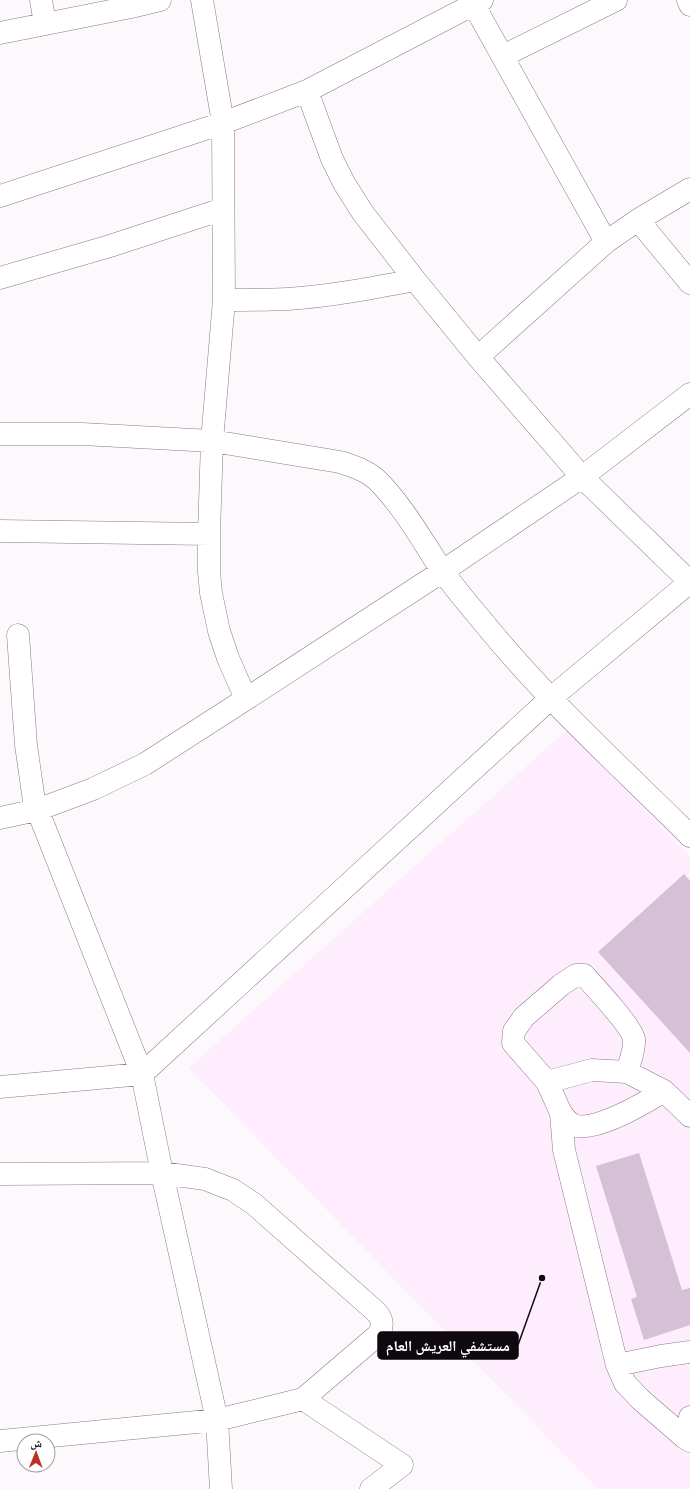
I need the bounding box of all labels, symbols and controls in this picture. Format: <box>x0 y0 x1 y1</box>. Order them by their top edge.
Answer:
callout: مستشفي العريش العام <box>378 1332 518 1359</box>
text: مستشفي العريش العام <box>386 1337 510 1358</box>
north arrow <box>16 1433 56 1473</box>
text: ش <box>30 1437 42 1451</box>

